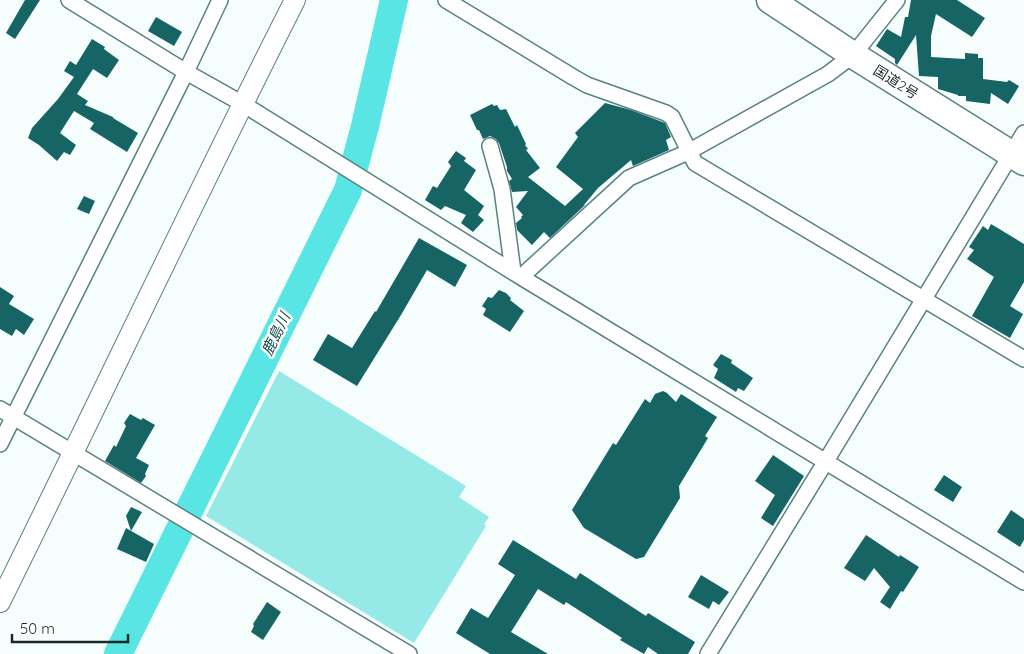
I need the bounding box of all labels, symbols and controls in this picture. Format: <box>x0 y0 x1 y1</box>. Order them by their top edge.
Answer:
street label: 国道2号 <box>870 61 922 103</box>
water label: 鹿島川 <box>257 308 295 358</box>
scale bar <box>12 612 129 644</box>
text: 50 m <box>20 619 55 638</box>

